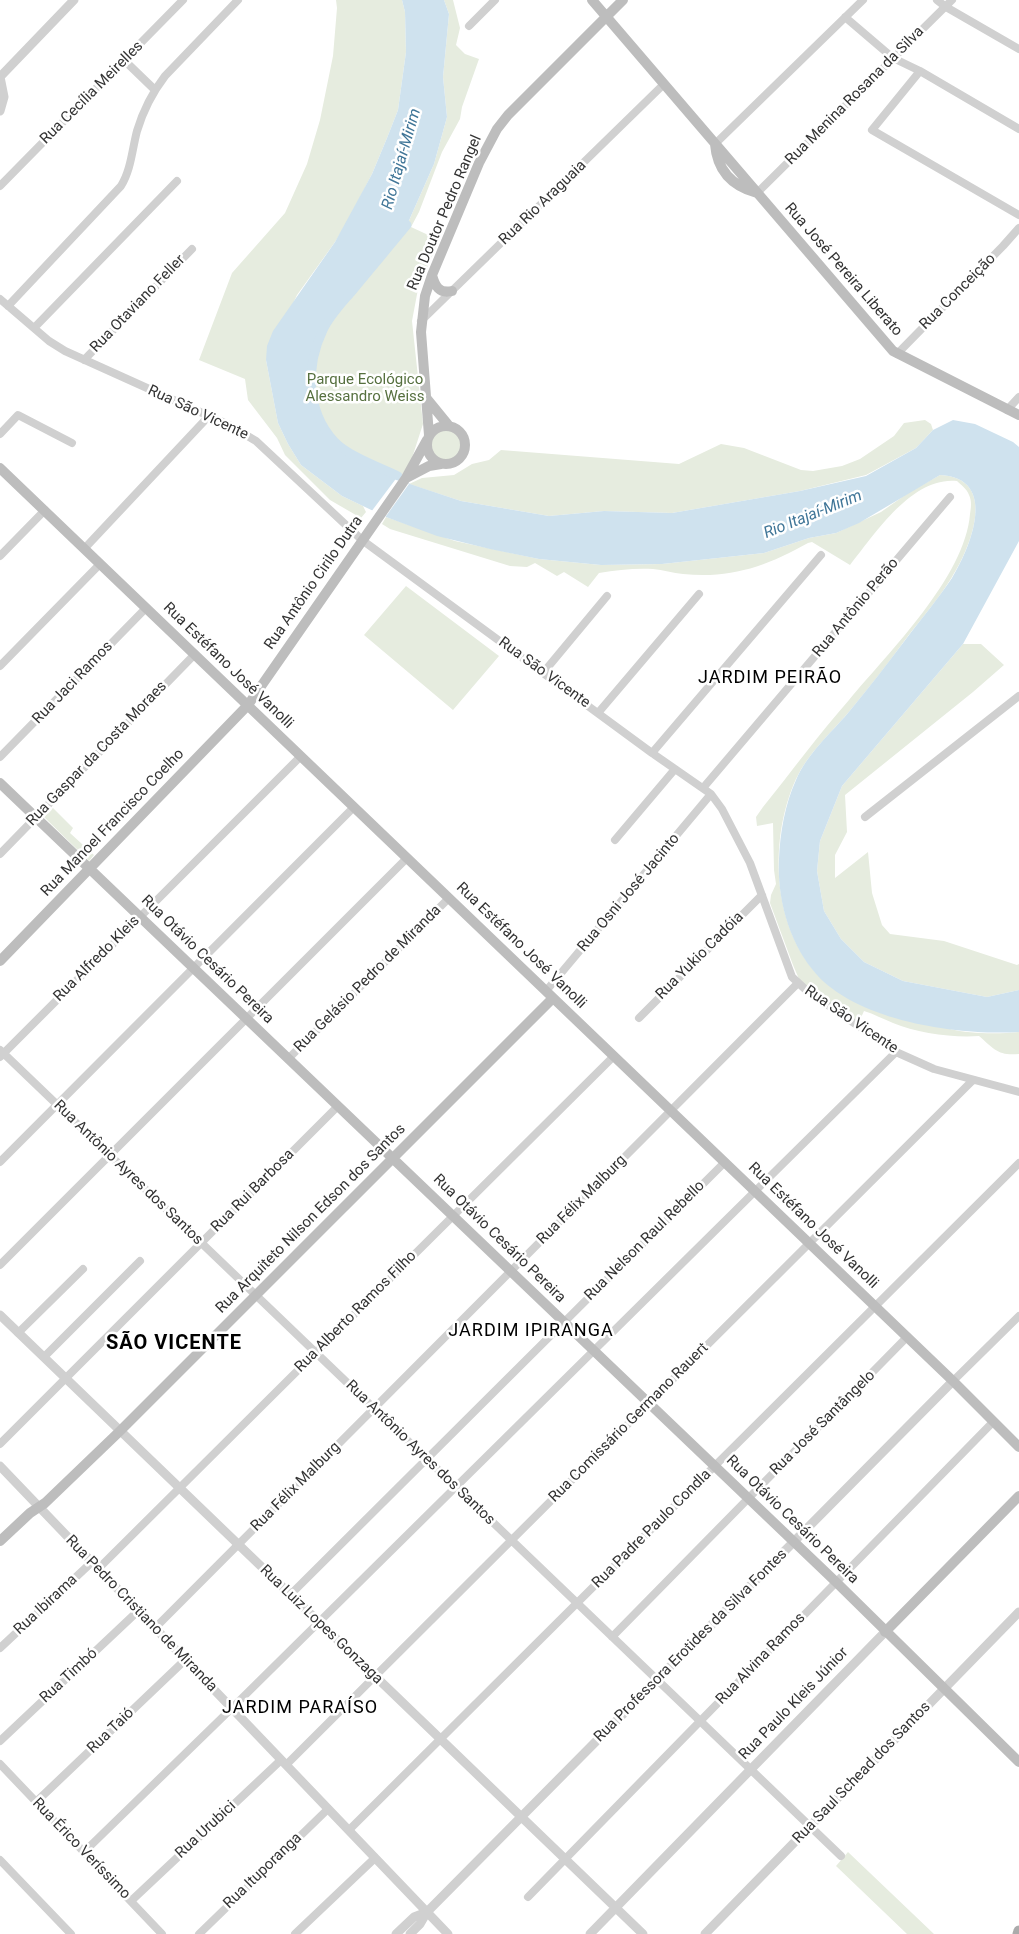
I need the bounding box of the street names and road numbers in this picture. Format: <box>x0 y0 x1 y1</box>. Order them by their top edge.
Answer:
street label: Rua Menina Rosana da Silva <box>782 23 928 169</box>
street label: Rua Cecília Meirelles <box>37 38 147 148</box>
street label: Rua Doutor Pedro Rangel <box>404 133 486 293</box>
street label: Rua Rio Araguaia <box>496 157 590 249</box>
street label: Rua José Pereira Liberato <box>780 200 906 340</box>
street label: Rua Conceição <box>916 250 1000 334</box>
street label: Rua Otaviano Feller <box>87 251 189 357</box>
street label: Rua São Vicente <box>145 382 251 444</box>
street label: Rua Antônio Cirilo Dutra <box>261 513 367 653</box>
street label: Rua Antônio Perão <box>809 555 903 661</box>
street label: Rua Estéfano José Vanolli <box>159 599 297 733</box>
street label: Rua São Vicente <box>495 634 593 712</box>
street label: Rua Jaci Ramos <box>29 638 117 728</box>
street label: Rua Gaspar da Costa Moraes <box>23 678 171 830</box>
street label: Rua Manoel Francisco Coelho <box>38 745 188 901</box>
street label: Rua Osni José Jacinto <box>574 830 684 956</box>
street label: Rua Estéfano José Vanolli <box>452 879 590 1013</box>
street label: Rua Otávio Cesário Pereira <box>137 892 277 1028</box>
street label: Rua Gelásio Pedro de Miranda <box>291 902 445 1056</box>
street label: Rua Yukio Cadóia <box>652 908 748 1004</box>
street label: Rua Alfredo Kleis <box>50 912 144 1006</box>
street label: Rua São Vicente <box>801 982 901 1058</box>
street label: Rua Antônio Ayres dos Santos <box>50 1097 206 1249</box>
street label: Rua Arquiteto Nilson Edson dos Santos <box>212 1120 410 1318</box>
street label: Rua Rui Barbosa <box>208 1146 298 1236</box>
street label: Rua Félix Malburg <box>534 1152 630 1248</box>
street label: Rua Estéfano José Vanolli <box>744 1159 882 1293</box>
street label: Rua Otávio Cesário Pereira <box>429 1171 569 1307</box>
street label: Rua Nelson Raul Rebello <box>581 1177 709 1305</box>
street label: Rua Alberto Ramos Filho <box>291 1247 421 1377</box>
street label: Rua Comissário Germano Rauert <box>545 1339 713 1507</box>
street label: Rua José Santângelo <box>767 1367 879 1479</box>
street label: Rua Antônio Ayres dos Santos <box>342 1377 498 1529</box>
street label: Rua Félix Malburg <box>248 1439 344 1535</box>
street label: Rua Otávio Cesário Pereira <box>722 1452 862 1588</box>
street label: Rua Padre Paulo Condla <box>589 1466 715 1592</box>
street label: Rua Pedro Cristiano de Miranda <box>61 1532 221 1696</box>
street label: Rua Professora Erotides da Silva Fontes <box>591 1546 791 1746</box>
street label: Rua Luiz Lopes Gonzaga <box>256 1562 386 1688</box>
street label: Rua Ibirama <box>11 1571 81 1639</box>
street label: Rua Alvina Ramos <box>713 1609 809 1709</box>
street label: Rua Paulo Kleis Júnior <box>736 1644 852 1764</box>
street label: Rua Timbó <box>36 1645 102 1707</box>
street label: Rua Saul Schead dos Santos <box>789 1698 935 1848</box>
street label: Rua Taió <box>84 1704 138 1758</box>
street label: Rua Érico Veríssimo <box>28 1795 134 1903</box>
street label: Rua Urubici <box>172 1797 240 1863</box>
street label: Rua Ituporanga <box>220 1829 306 1913</box>

